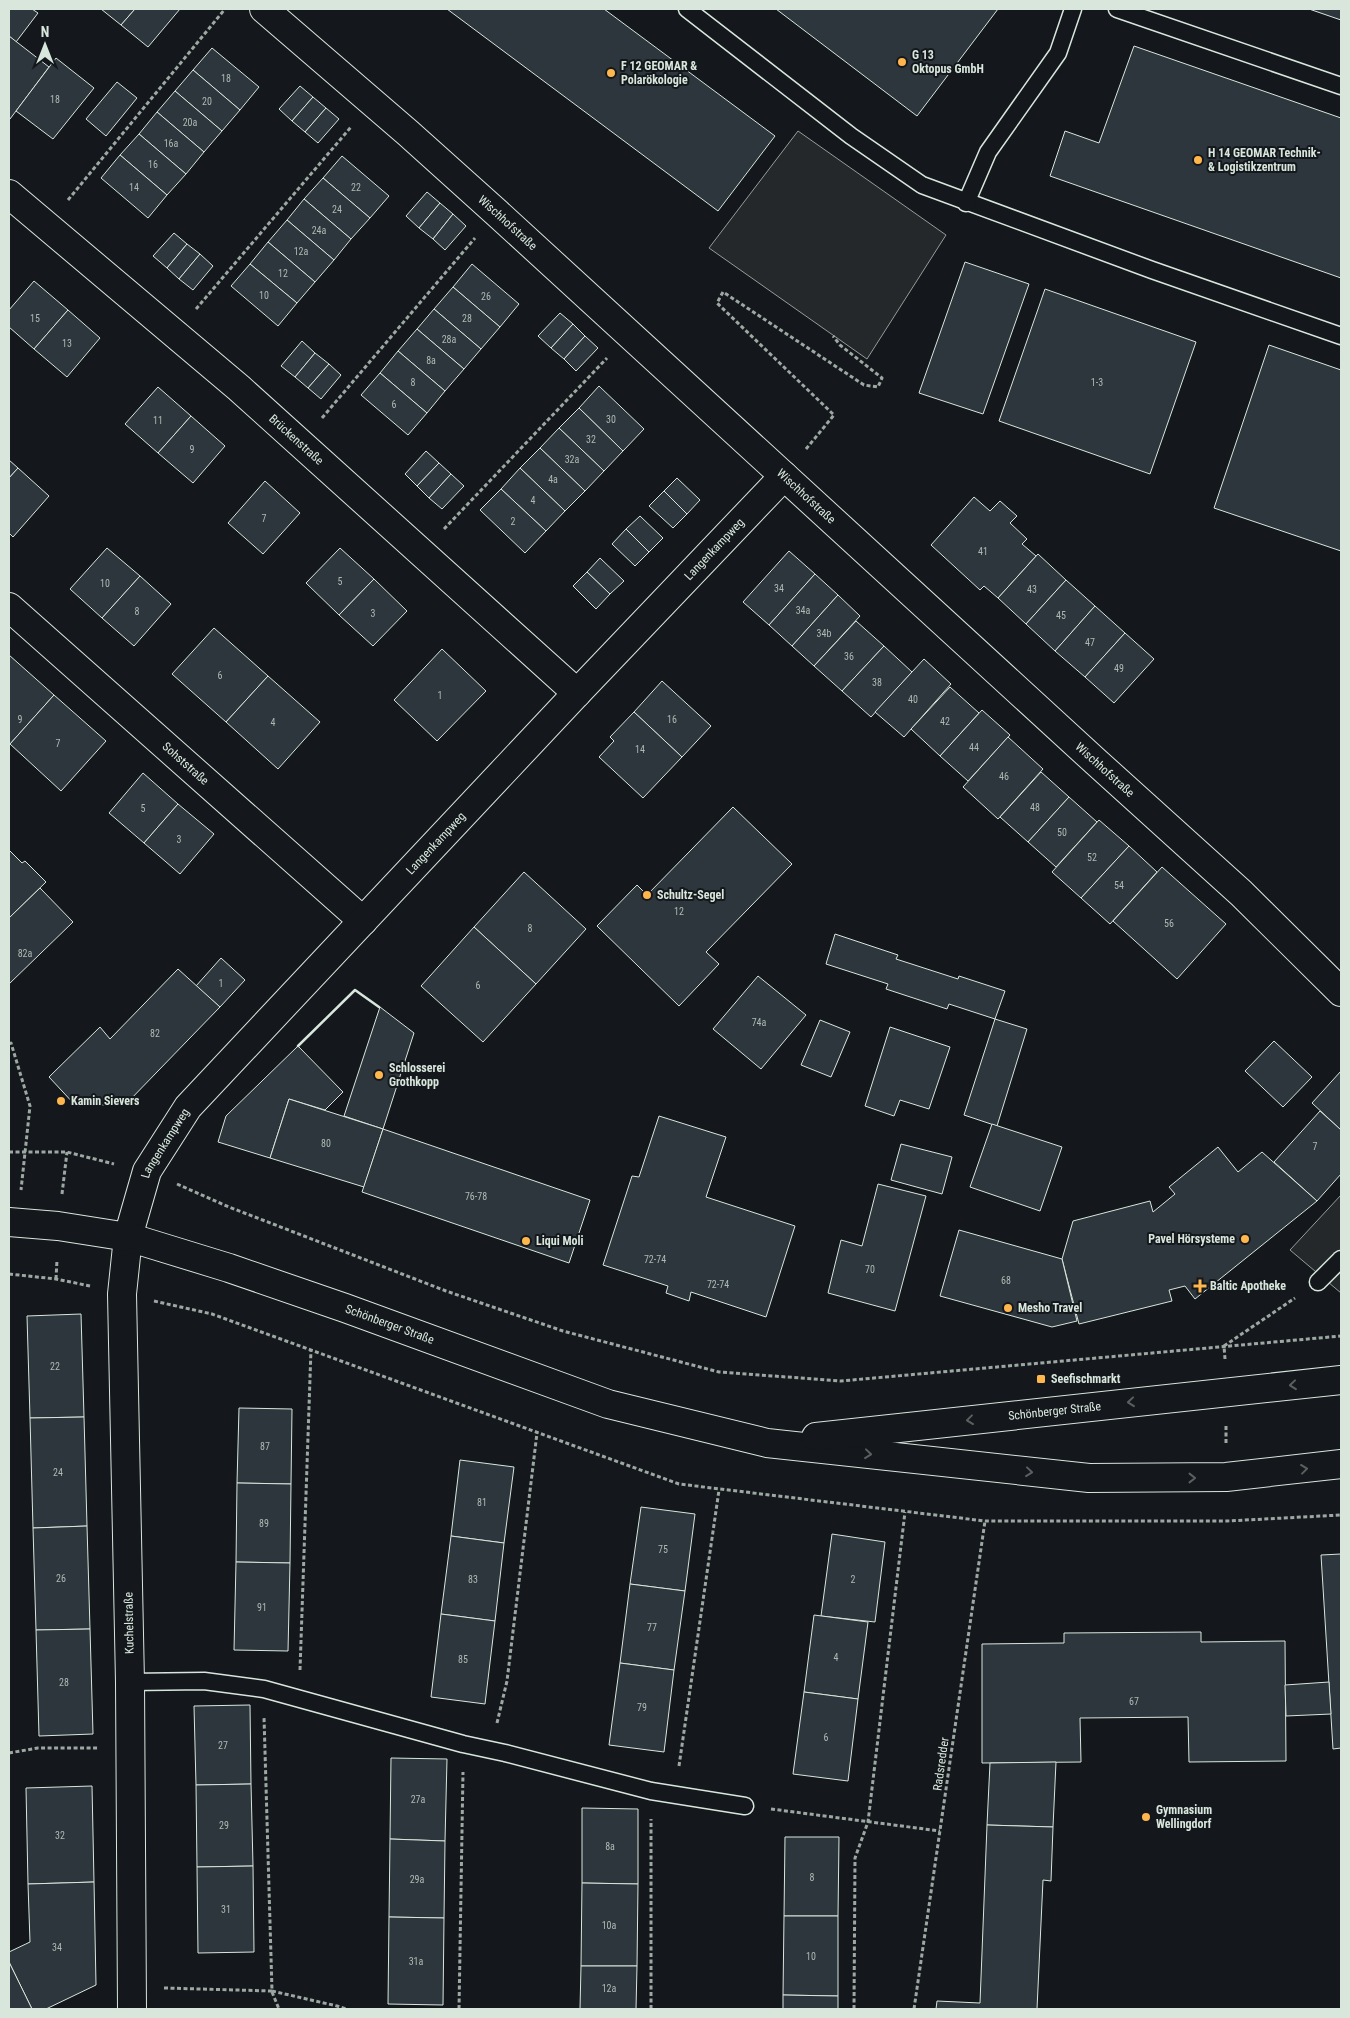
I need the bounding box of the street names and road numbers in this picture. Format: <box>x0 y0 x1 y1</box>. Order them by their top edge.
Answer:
street label: Wischhofstraße <box>475 192 540 253</box>
street label: Brückenstraße <box>266 412 327 468</box>
street label: Wischhofstraße <box>774 466 839 527</box>
street label: Langenkampweg <box>682 515 747 583</box>
street label: Sohststraße <box>160 739 212 788</box>
street label: Wischhofstraße <box>1073 740 1137 800</box>
street label: Langenkampweg <box>403 809 468 877</box>
street label: Langenkampweg <box>138 1106 192 1180</box>
street label: Schönberger Straße <box>343 1302 436 1347</box>
street label: Schönberger Straße <box>1007 1399 1102 1423</box>
street label: Kuchelstraße <box>121 1592 137 1654</box>
street label: Radsredder <box>930 1736 952 1792</box>

